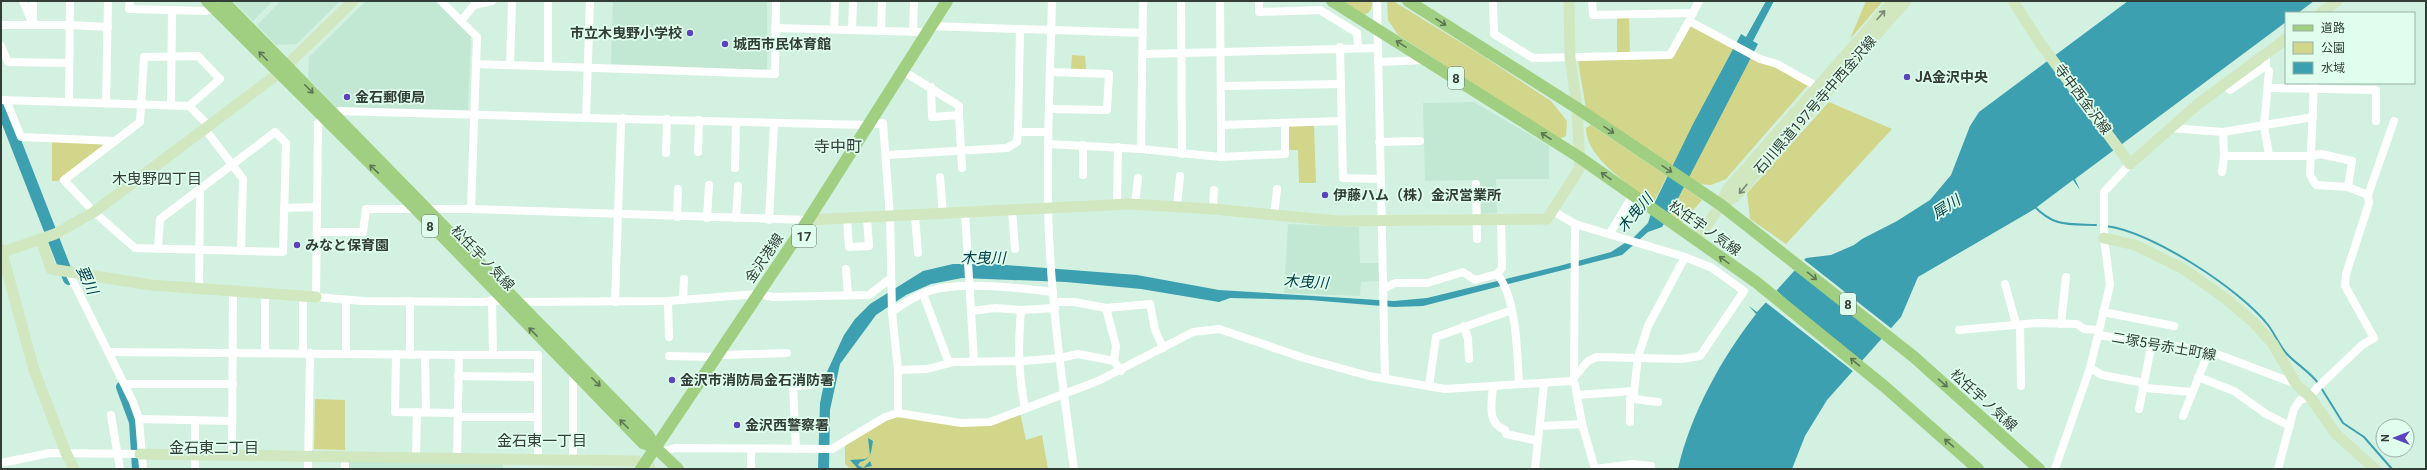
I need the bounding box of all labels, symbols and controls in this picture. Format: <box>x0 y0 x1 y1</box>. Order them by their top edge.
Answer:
one-way arrow <box>1876 10 1886 20</box>
legend <box>2285 12 2415 84</box>
one-way arrow <box>1435 18 1446 26</box>
text: 道路 <box>2321 21 2345 35</box>
place label: 市立木曳野小学校 <box>570 25 682 41</box>
marker: 市立木曳野小学校 <box>685 28 695 38</box>
street label: 石川県道197号寺中西金沢線 <box>1751 33 1879 177</box>
place label: 城西市民体育館 <box>733 36 831 52</box>
marker: 城西市民体育館 <box>720 39 730 49</box>
one-way arrow <box>1395 39 1407 47</box>
text: 公園 <box>2321 41 2345 55</box>
one-way arrow <box>258 52 268 61</box>
street label: 寺中西金沢線 <box>2051 61 2115 137</box>
text: 水域 <box>2321 61 2345 75</box>
road number: 8 <box>1448 67 1464 89</box>
place label: JA金沢中央 <box>1915 69 1988 85</box>
marker: JA金沢中央 <box>1902 72 1912 82</box>
one-way arrow <box>304 84 313 94</box>
place label: 金石郵便局 <box>355 89 425 105</box>
marker: 金石郵便局 <box>342 92 352 102</box>
one-way arrow <box>1603 126 1615 134</box>
one-way arrow <box>1541 132 1552 140</box>
district label: 寺中町 <box>814 137 862 156</box>
one-way arrow <box>369 164 379 173</box>
one-way arrow <box>1662 165 1673 173</box>
district label: 木曳野四丁目 <box>112 170 202 188</box>
one-way arrow <box>1601 172 1612 180</box>
one-way arrow <box>1738 183 1747 194</box>
place label: 伊藤ハム（株）金沢営業所 <box>1333 187 1501 203</box>
water label: 木曳川 <box>1613 189 1658 236</box>
marker: 伊藤ハム（株）金沢営業所 <box>1320 190 1330 200</box>
water label: 犀川 <box>1929 190 1965 223</box>
street label: 松任宇ノ気線 <box>1666 197 1744 259</box>
road number: 8 <box>422 215 438 237</box>
street label: 松任宇ノ気線 <box>448 222 518 294</box>
road number: 17 <box>792 225 816 247</box>
street label: 金沢港線 <box>742 230 786 286</box>
place label: みなと保育園 <box>305 237 389 253</box>
marker: みなと保育園 <box>292 240 302 250</box>
water label: 木曳川 <box>960 249 1007 267</box>
one-way arrow <box>1719 256 1730 264</box>
water label: 要川 <box>73 263 102 299</box>
one-way arrow <box>1806 271 1817 280</box>
water label: 木曳川 <box>1283 272 1331 292</box>
road number: 8 <box>1840 293 1856 315</box>
one-way arrow <box>528 327 538 337</box>
street label: 二塚5号赤土町線 <box>2110 329 2218 363</box>
one-way arrow <box>1849 358 1860 366</box>
street label: 松任宇ノ気線 <box>1947 366 2021 434</box>
place label: 金沢市消防局金石消防署 <box>680 372 834 388</box>
marker: 金沢市消防局金石消防署 <box>667 375 677 385</box>
one-way arrow <box>591 377 601 387</box>
one-way arrow <box>1938 379 1949 388</box>
place label: 金沢西警察署 <box>745 417 829 433</box>
north arrow <box>2375 418 2415 458</box>
one-way arrow <box>620 419 629 429</box>
marker: 金沢西警察署 <box>732 420 742 430</box>
district label: 金石東一丁目 <box>497 432 587 450</box>
text: N <box>2379 434 2392 442</box>
district label: 金石東二丁目 <box>169 439 259 457</box>
one-way arrow <box>1944 439 1954 448</box>

